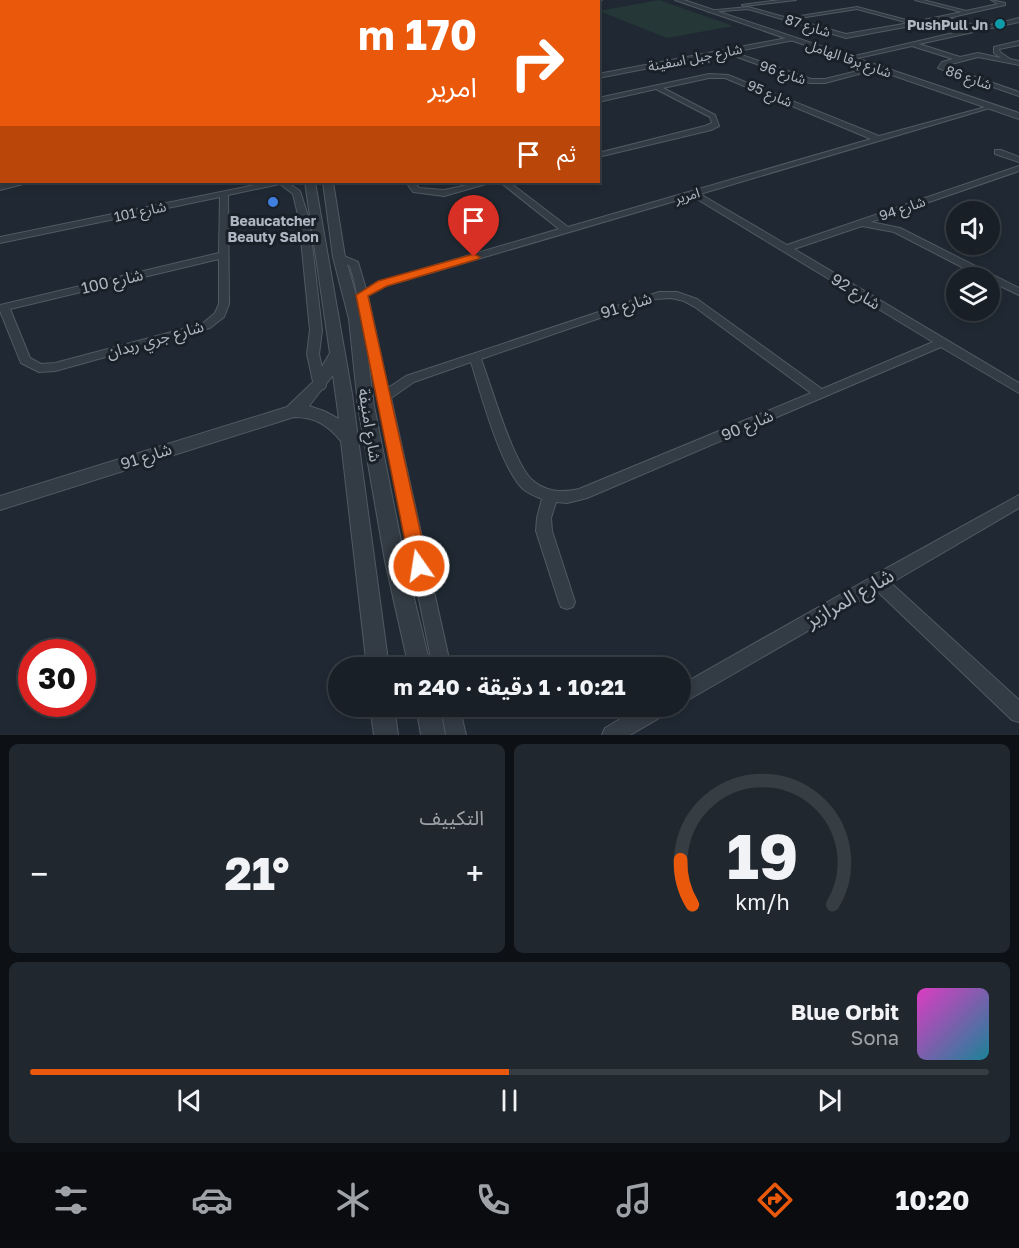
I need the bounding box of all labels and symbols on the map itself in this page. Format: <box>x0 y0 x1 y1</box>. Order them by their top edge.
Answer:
street label: شارع 87 <box>782 10 833 43</box>
place label: PushPull Jn <box>907 16 988 33</box>
marker: PushPull Jn <box>993 17 1007 31</box>
street label: شارع برقا الهامل <box>803 35 894 83</box>
street label: شارع جبل اسفينة <box>646 40 744 77</box>
street label: شارع 96 <box>757 57 808 90</box>
street label: شارع 86 <box>943 61 994 96</box>
street label: شارع 95 <box>744 76 795 113</box>
street label: امرير <box>671 183 702 208</box>
street label: شارع 94 <box>877 192 928 227</box>
marker: Beaucatcher Beauty Salon <box>266 195 280 209</box>
pin <box>448 195 499 257</box>
street label: شارع 101 <box>112 197 168 228</box>
place label: Beaucatcher Beauty Salon <box>227 212 319 245</box>
street label: شارع 100 <box>79 264 146 301</box>
street label: شارع 92 <box>826 268 884 316</box>
street label: شارع 91 <box>598 287 655 325</box>
street label: شارع جري ربدان <box>104 316 207 365</box>
street label: شارع امنيفة <box>351 387 386 464</box>
street label: شارع 90 <box>718 405 777 448</box>
street label: شارع 91 <box>118 438 175 476</box>
position arrow <box>387 534 451 598</box>
street label: شارع المرازيز <box>800 562 900 636</box>
speed limit sign: 30 <box>18 639 96 717</box>

